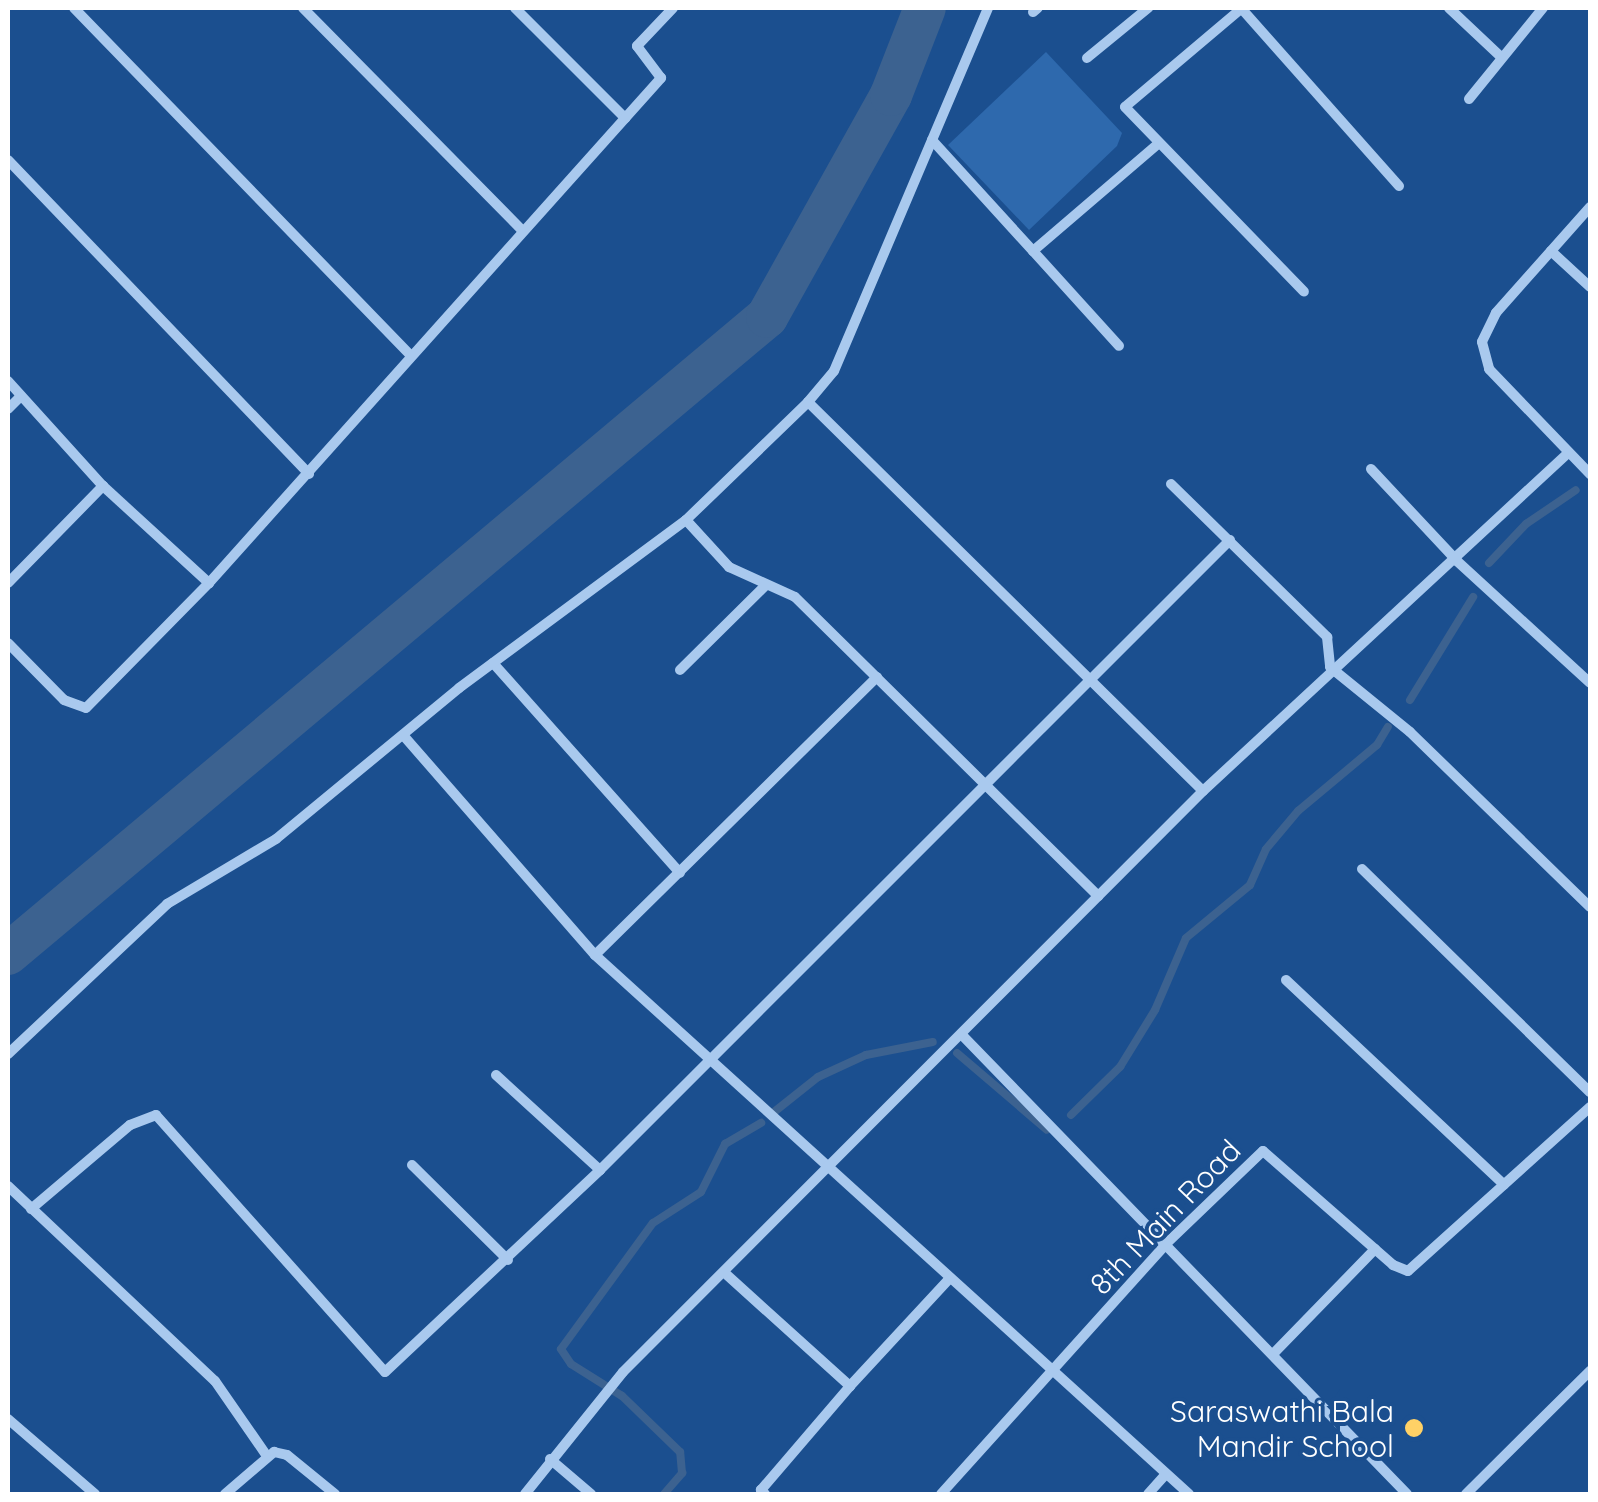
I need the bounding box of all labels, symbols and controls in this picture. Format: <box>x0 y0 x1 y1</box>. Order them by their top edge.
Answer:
street label: 8th Main Road <box>1082 1132 1248 1302</box>
place label: Saraswathi Bala Mandir School <box>1170 1393 1394 1464</box>
marker: Saraswathi Bala Mandir School <box>1403 1417 1425 1439</box>

